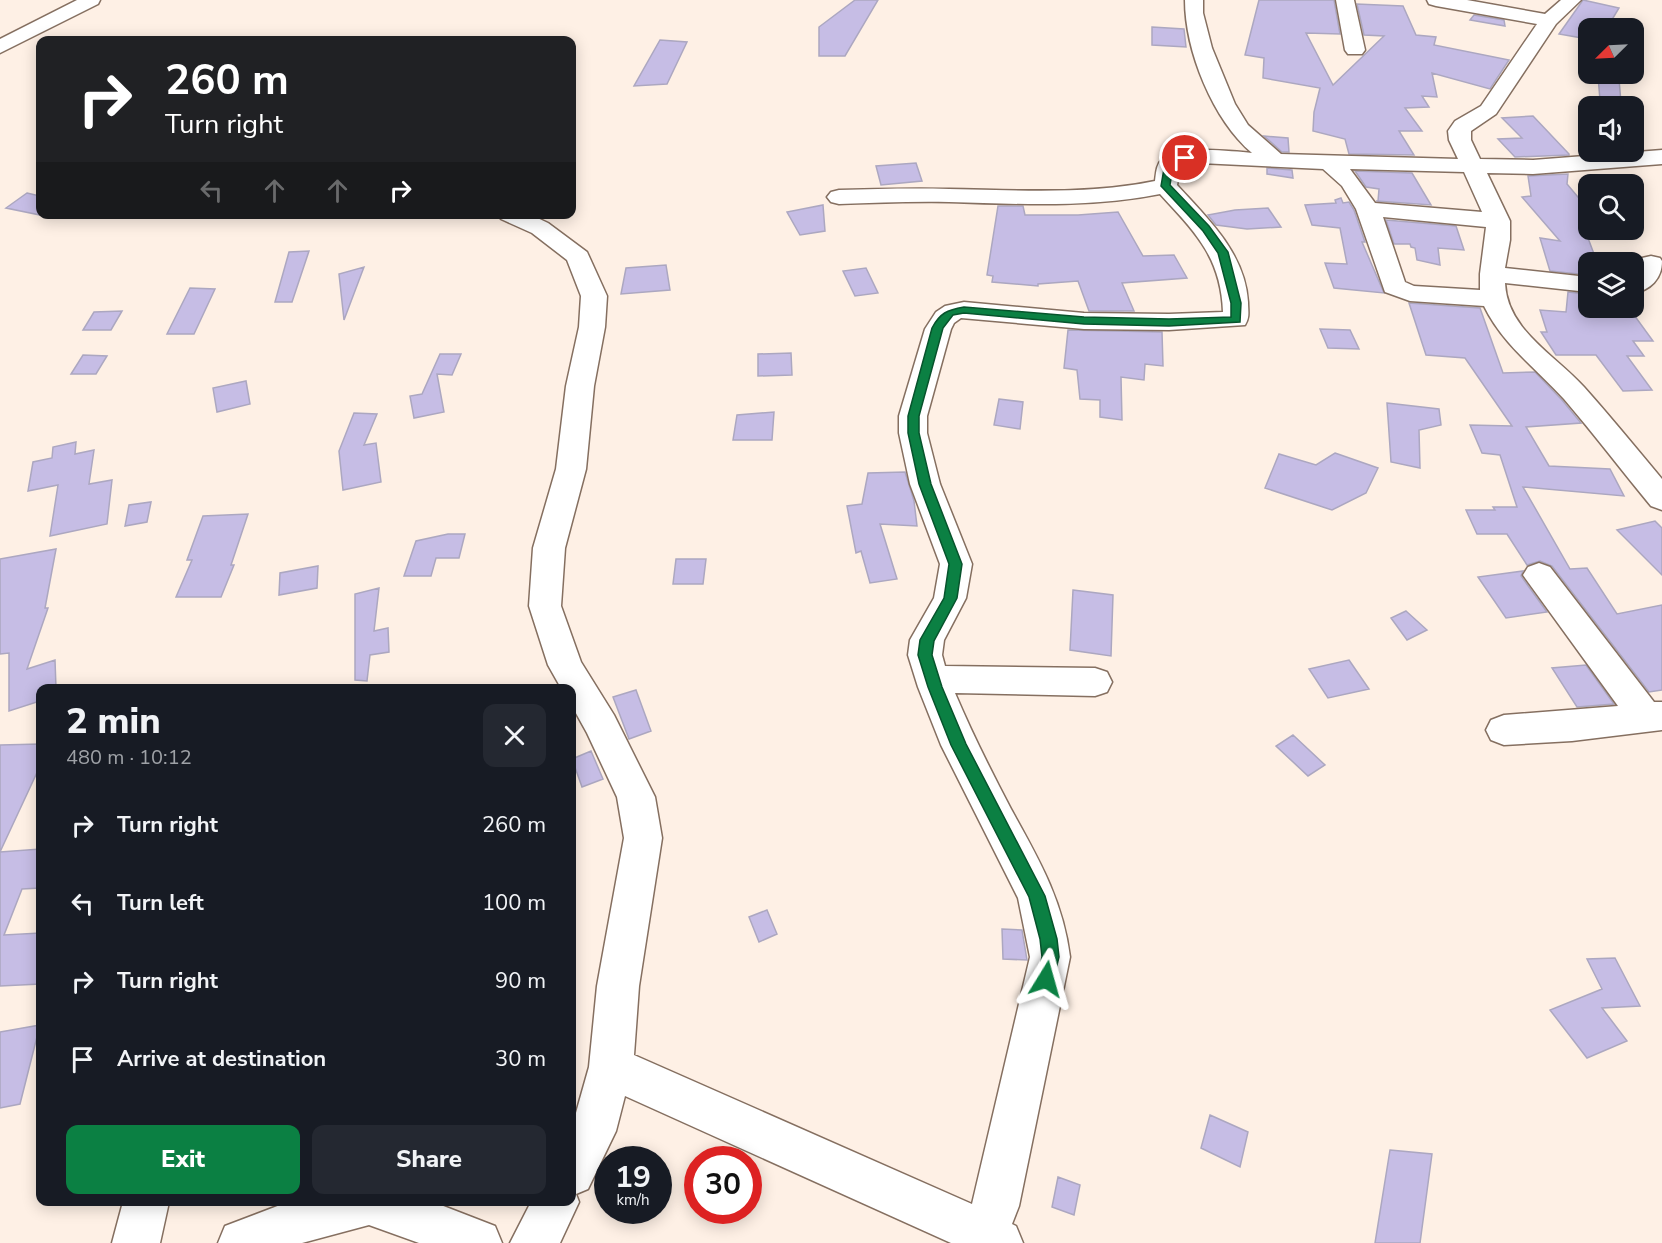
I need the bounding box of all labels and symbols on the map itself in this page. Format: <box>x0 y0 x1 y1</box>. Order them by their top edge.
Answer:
north arrow <box>1578 18 1644 84</box>
pin <box>1159 132 1210 183</box>
position arrow <box>1014 947 1078 1011</box>
speed limit sign: 30 <box>684 1146 762 1224</box>

